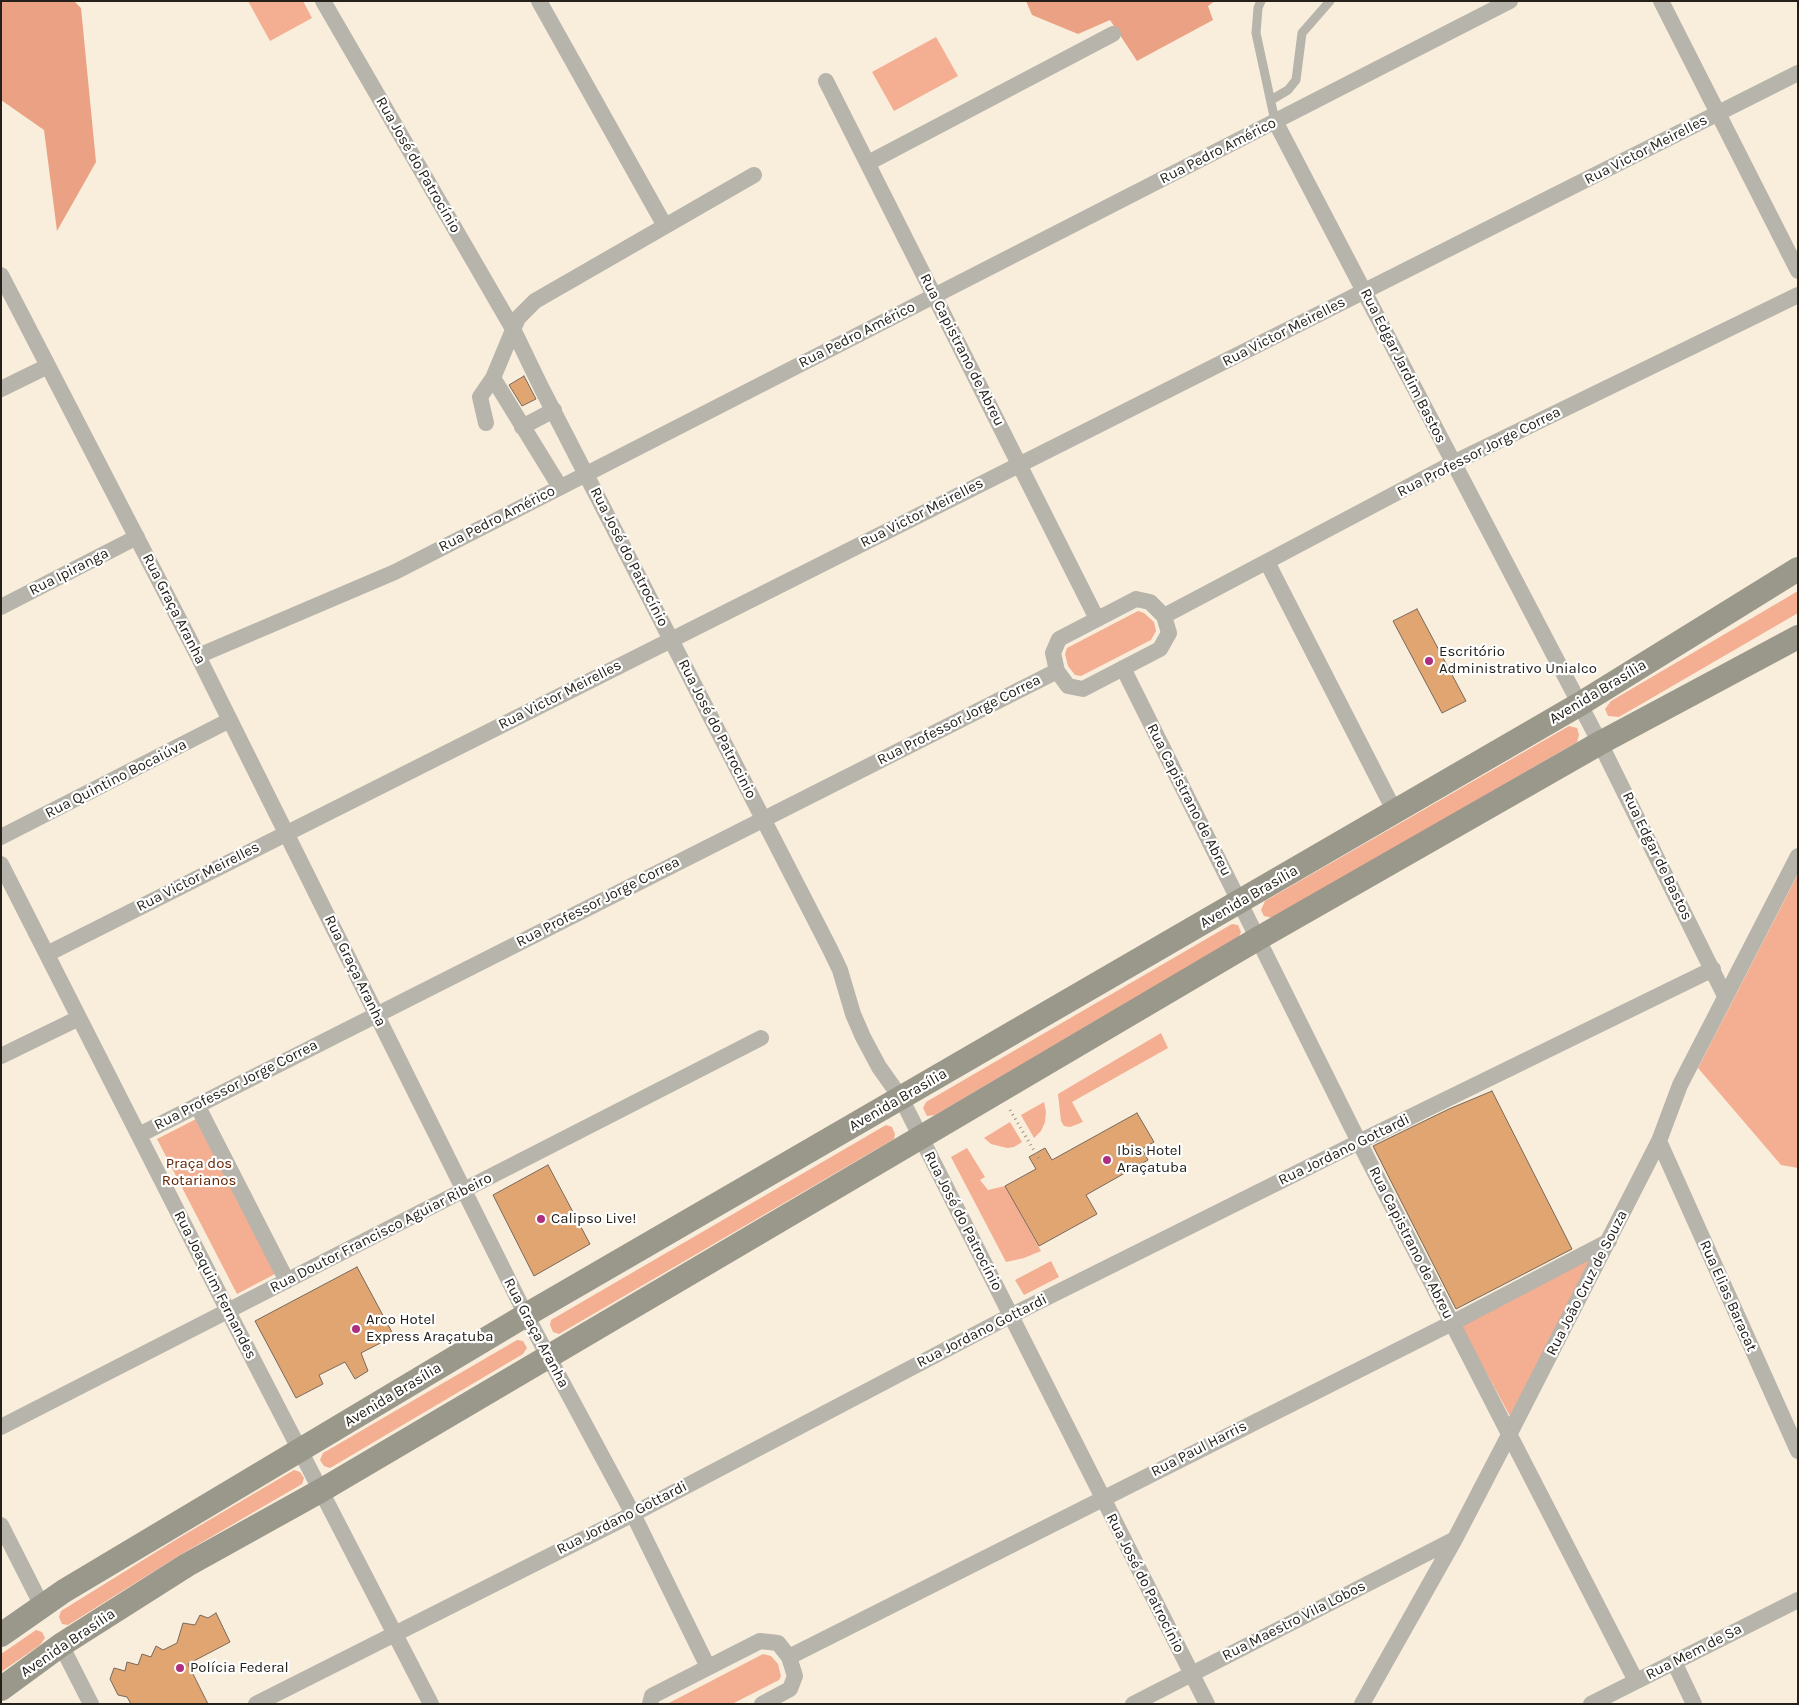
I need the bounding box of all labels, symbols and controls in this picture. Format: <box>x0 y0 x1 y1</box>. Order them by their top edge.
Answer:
street label: Rua José do Patrocínio <box>372 94 464 236</box>
street label: Rua Victor Meirelles <box>1582 111 1710 189</box>
street label: Rua Pedro Américo <box>1157 114 1279 188</box>
street label: Rua Capistrano de Abreu <box>916 271 1008 429</box>
street label: Rua Edgar Jardim Bastos <box>1356 286 1450 446</box>
street label: Rua Victor Meirelles <box>1220 293 1348 371</box>
street label: Rua Pedro Américo <box>796 298 918 372</box>
street label: Rua Professor Jorge Correa <box>1394 403 1564 501</box>
street label: Rua Victor Meirelles <box>858 474 986 552</box>
street label: Rua Pedro Américo <box>436 482 558 556</box>
street label: Rua José do Patrocínio <box>586 484 672 630</box>
street label: Rua Ipiranga <box>26 544 112 600</box>
street label: Rua Graça Aranha <box>138 551 210 667</box>
place label: Escritório Administrativo Unialco <box>1439 643 1597 678</box>
marker: Escritório Administrativo Unialco <box>1423 655 1435 667</box>
street label: Rua Victor Meirelles <box>496 656 624 734</box>
street label: Rua José do Patrocinio <box>674 656 760 802</box>
street label: Avenida Brasília <box>1546 656 1650 728</box>
street label: Rua Professor Jorge Correa <box>874 671 1044 769</box>
street label: Rua Capistrano de Abreu <box>1143 721 1235 879</box>
street label: Rua Quintino Bocaiúva <box>42 736 190 822</box>
street label: Rua Edgar de Bastos <box>1618 789 1696 923</box>
street label: Rua Victor Meirelles <box>134 838 262 916</box>
street label: Rua Professor Jorge Correa <box>513 853 683 951</box>
street label: Avenida Brasília <box>1197 862 1301 932</box>
street label: Rua Graça Aranha <box>320 912 390 1030</box>
street label: Rua Professor Jorge Correa <box>151 1036 321 1134</box>
street label: Avenida Brasília <box>846 1065 950 1135</box>
street label: Rua Jordano Gottardi <box>1275 1110 1413 1190</box>
place label: Ibis Hotel Araçatuba <box>1117 1142 1187 1177</box>
street label: Rua José do Patrocínio <box>920 1148 1006 1294</box>
marker: Ibis Hotel Araçatuba <box>1101 1154 1113 1166</box>
park label: Praça dos Rotarianos <box>162 1155 236 1190</box>
street label: Rua Capistrano de Abreu <box>1365 1164 1457 1322</box>
street label: Rua Doutor Francisco Aguiar Ribeiro <box>267 1169 495 1297</box>
street label: Rua João Cruz de Souza <box>1543 1207 1631 1359</box>
street label: Rua Joaquim Fernandes <box>170 1208 260 1362</box>
place label: Calipso Live! <box>551 1210 636 1228</box>
marker: Calipso Live! <box>535 1213 547 1225</box>
street label: Rua Elias Baracat <box>1695 1238 1761 1354</box>
street label: Rua Graça Aranha <box>499 1275 573 1391</box>
street label: Rua Jordano Gottardi <box>914 1290 1050 1372</box>
place label: Arco Hotel Express Araçatuba <box>366 1311 493 1346</box>
marker: Arco Hotel Express Araçatuba <box>350 1323 362 1335</box>
street label: Avenida Brasília <box>341 1359 445 1431</box>
street label: Rua Paul Harris <box>1148 1417 1250 1481</box>
street label: Rua Jordano Gottardi <box>554 1477 690 1559</box>
street label: Rua José do Patrocínio <box>1102 1510 1188 1656</box>
street label: Rua Maestro Vila Lobos <box>1219 1577 1369 1665</box>
street label: Avenida Brasília <box>17 1605 119 1681</box>
street label: Rua Mem de Sa <box>1643 1620 1745 1684</box>
place label: Polícia Federal <box>190 1659 289 1677</box>
marker: Polícia Federal <box>174 1662 186 1674</box>

